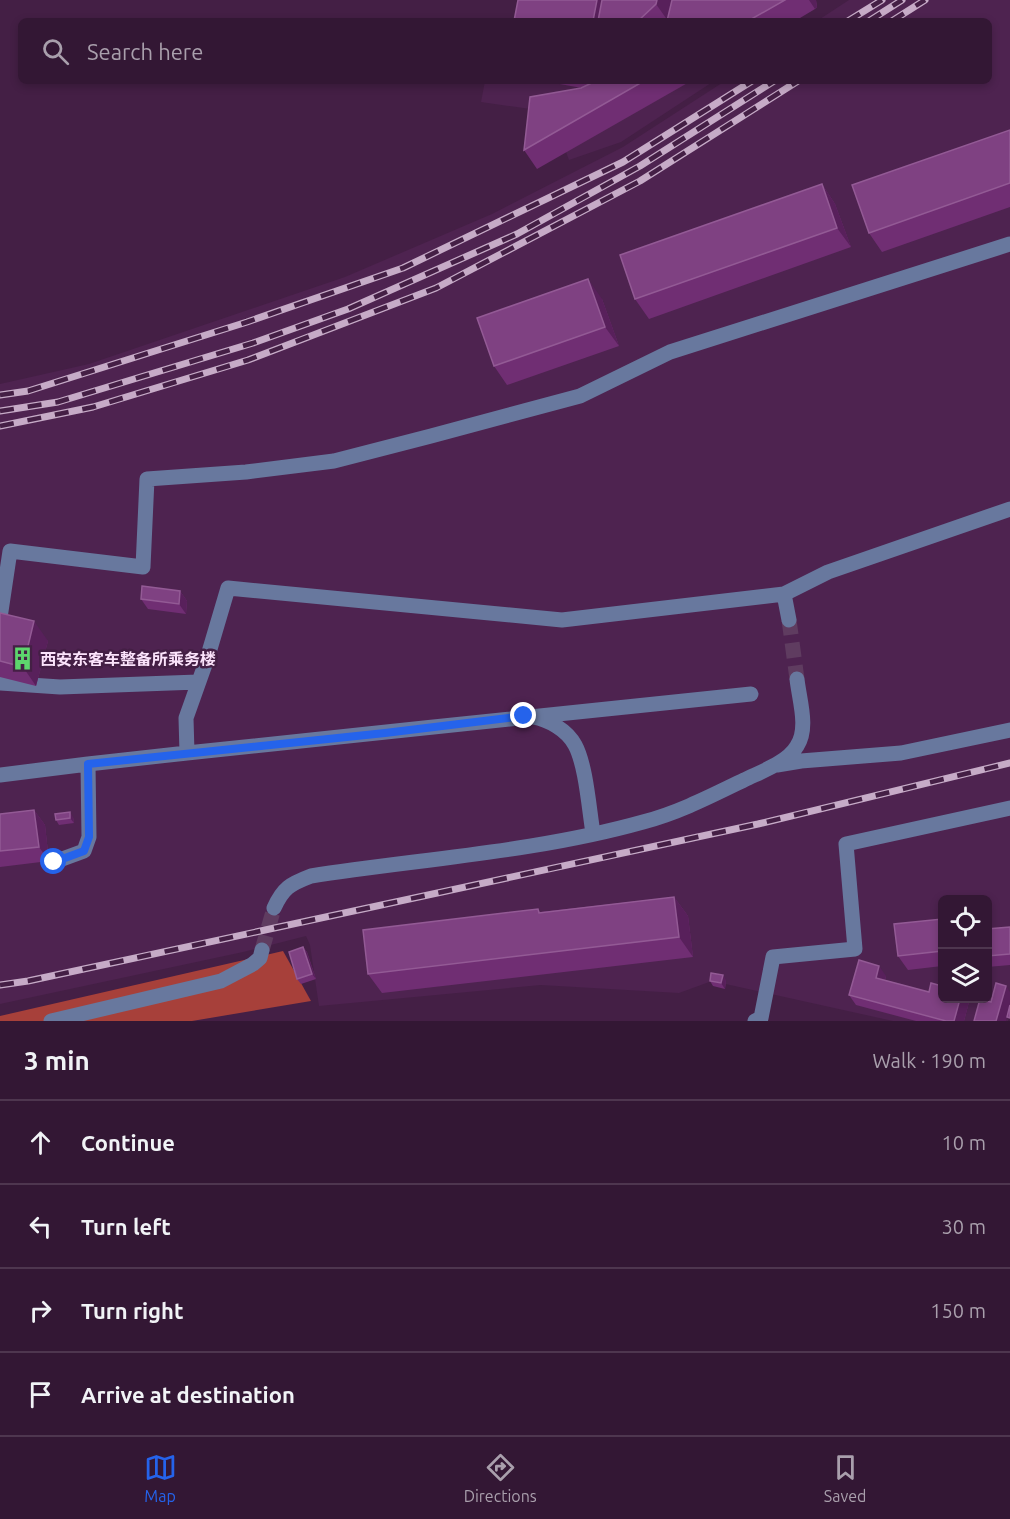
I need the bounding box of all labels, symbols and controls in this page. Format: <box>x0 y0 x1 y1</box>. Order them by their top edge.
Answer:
search box <box>18 18 992 84</box>
icon: search <box>39 35 72 68</box>
text: Search here <box>87 39 203 64</box>
building icon: 西安东客车整备所乘务楼 <box>9 646 35 672</box>
place label: 西安东客车整备所乘务楼 <box>40 650 216 668</box>
route end <box>510 702 536 728</box>
route start <box>40 848 66 874</box>
map controls <box>938 895 992 1003</box>
button: locate <box>938 895 992 949</box>
button: layers <box>938 949 992 1003</box>
text: 3 min <box>24 1046 90 1075</box>
text: Walk · 190 m <box>873 1049 986 1072</box>
icon: ahead <box>24 1126 57 1159</box>
text: Continue <box>81 1130 175 1155</box>
text: 10 m <box>942 1131 986 1154</box>
icon: left <box>24 1210 57 1243</box>
text: Turn left <box>81 1214 171 1239</box>
text: 30 m <box>942 1215 986 1238</box>
icon: right <box>24 1294 57 1327</box>
text: Turn right <box>81 1298 183 1323</box>
text: 150 m <box>930 1299 986 1322</box>
icon: arrive <box>24 1378 57 1411</box>
text: Arrive at destination <box>81 1382 295 1407</box>
tab: Map <box>144 1451 177 1505</box>
tab: Directions <box>464 1451 537 1505</box>
tab: Saved <box>824 1451 866 1505</box>

